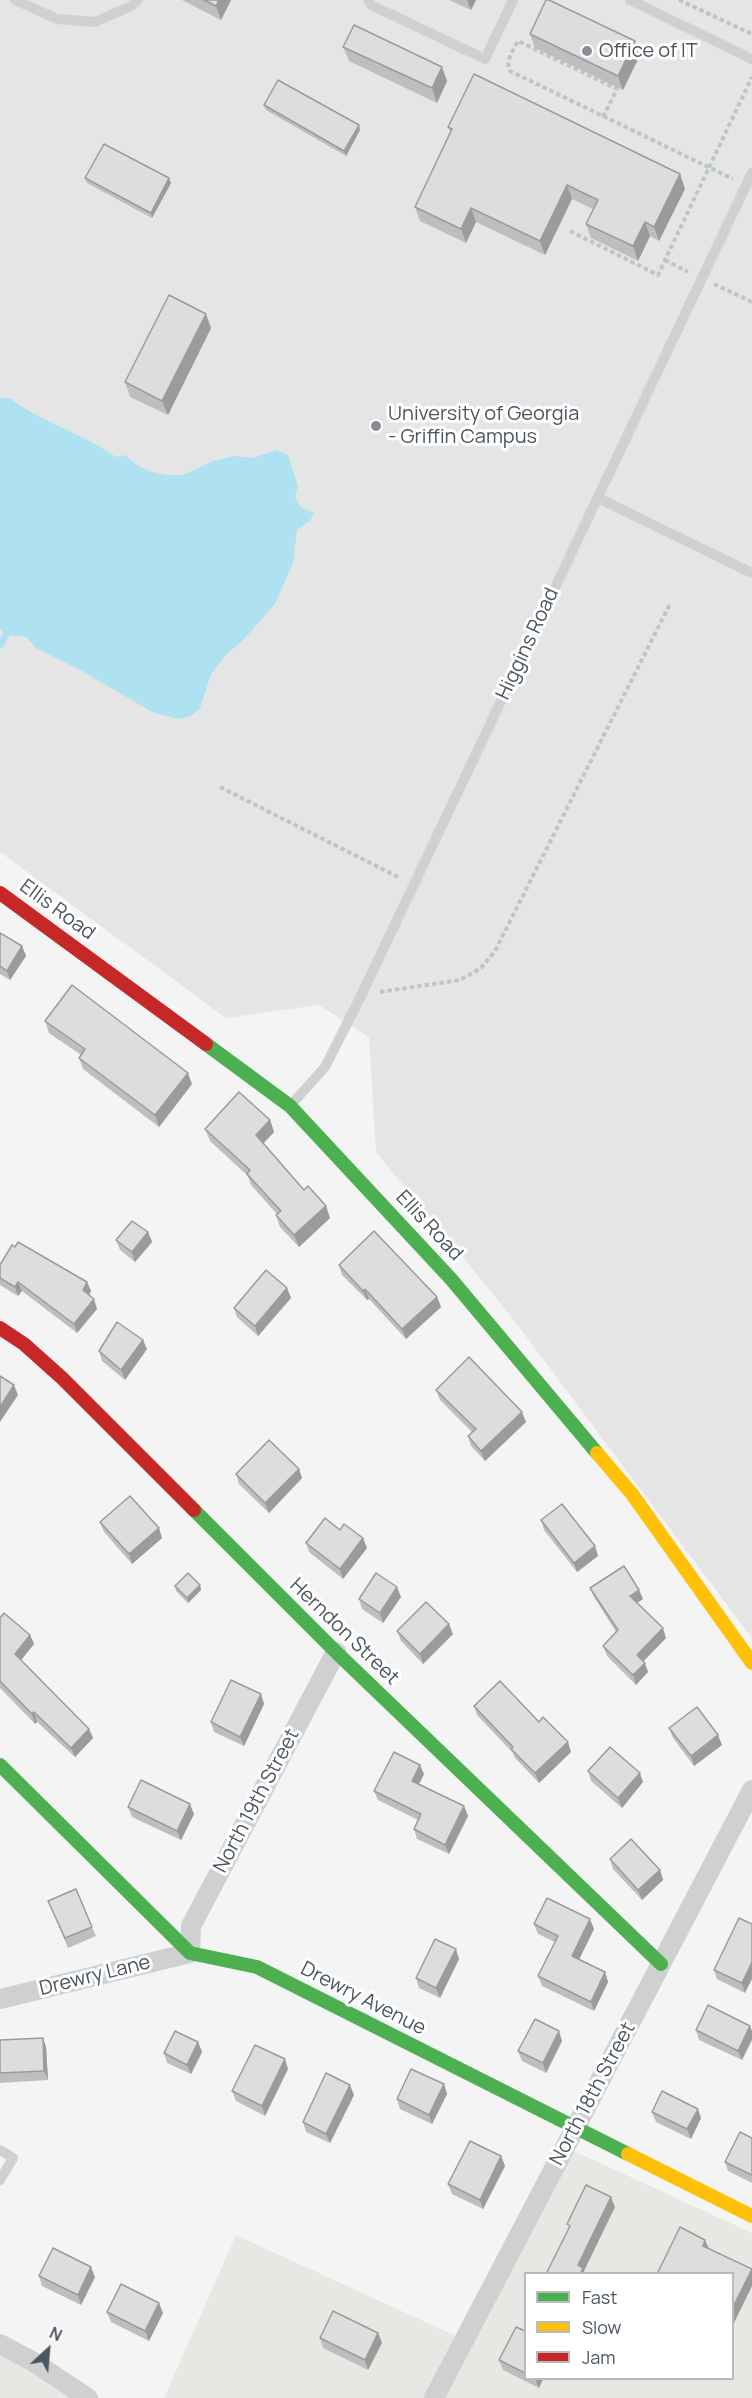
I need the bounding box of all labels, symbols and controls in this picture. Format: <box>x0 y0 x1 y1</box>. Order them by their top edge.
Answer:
place label: Office of IT <box>599 39 698 63</box>
marker: Office of IT <box>580 44 594 58</box>
place label: University of Georgia - Griffin Campus <box>388 402 579 449</box>
marker: University of Georgia - Griffin Campus <box>369 419 383 433</box>
street label: Higgins Road <box>492 584 564 704</box>
street label: Ellis Road <box>15 875 99 945</box>
street label: Ellis Road <box>390 1186 468 1266</box>
street label: Herndon Street <box>284 1574 404 1690</box>
street label: North 19th Street <box>209 1725 305 1877</box>
street label: Drewry Lane <box>37 1951 153 2001</box>
street label: Drewry Avenue <box>296 1957 430 2041</box>
street label: North 18th Street <box>545 2018 641 2170</box>
legend <box>524 2272 734 2380</box>
text: Fast <box>582 2285 617 2309</box>
text: Slow <box>582 2315 621 2339</box>
north arrow <box>18 2320 78 2380</box>
text: N <box>46 2321 66 2346</box>
text: Jam <box>582 2345 616 2369</box>

